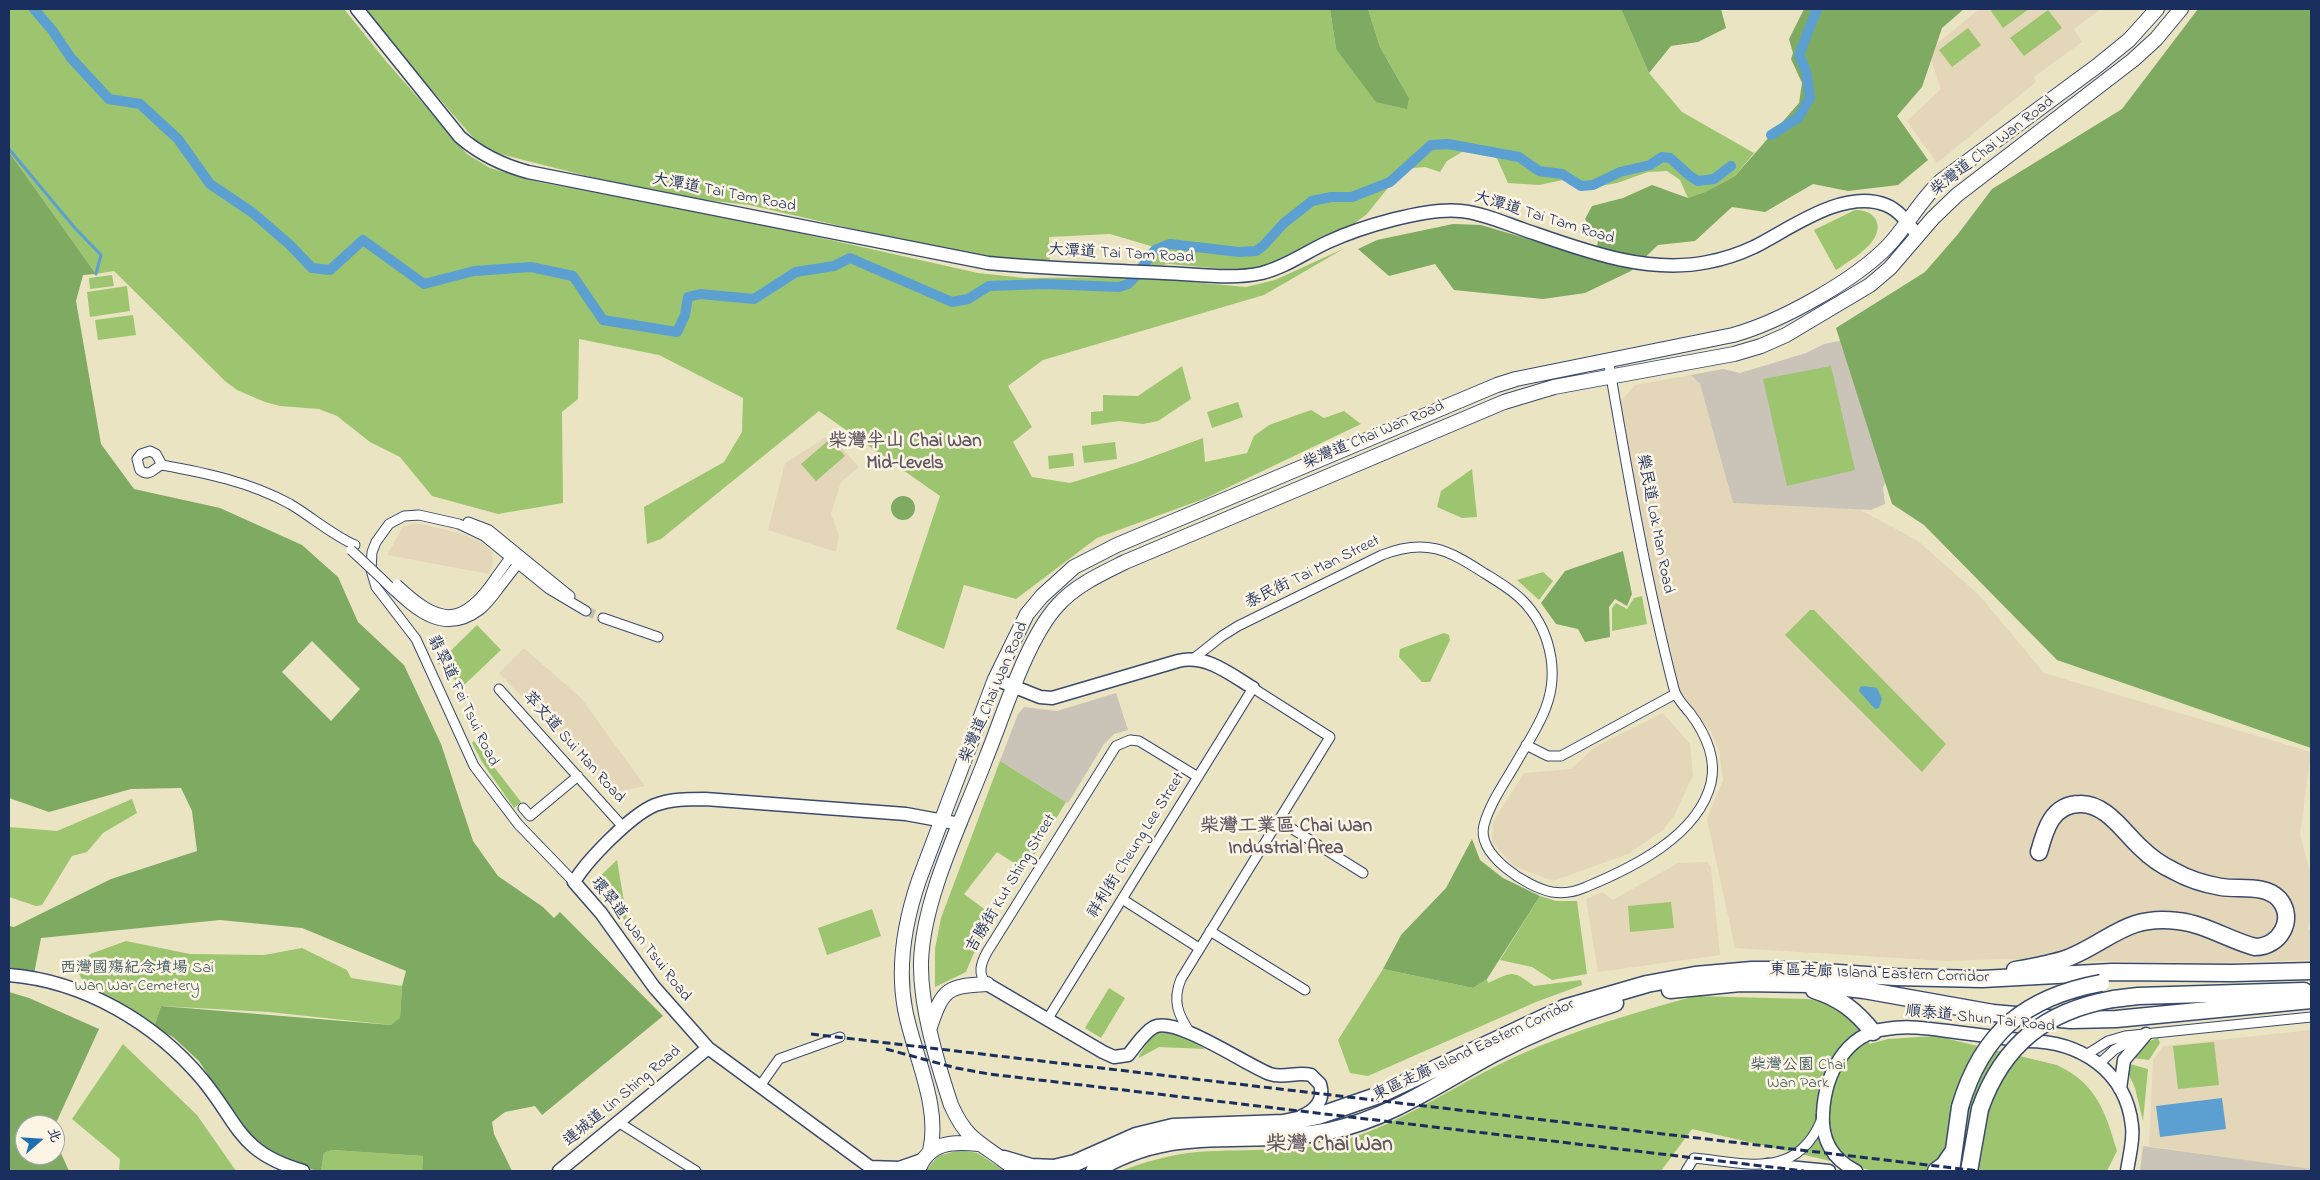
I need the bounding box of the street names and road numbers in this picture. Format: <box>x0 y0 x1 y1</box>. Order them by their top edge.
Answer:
street label: 柴灣道 Chai Wan Road <box>1927 93 2059 201</box>
street label: 大潭道 Tai Tam Road <box>651 171 797 217</box>
street label: 大潭道 Tai Tam Road <box>1472 189 1616 249</box>
street label: 大潭道 Tai Tam Road <box>1048 242 1194 268</box>
street label: 柴灣道 Chai Wan Road <box>1300 398 1448 474</box>
street label: 樂民道 Lok Man Road <box>1631 453 1677 595</box>
street label: 泰民街 Tai Man Street <box>1243 532 1383 614</box>
street label: 柴灣道 Chai Wan Road <box>957 619 1033 767</box>
street label: 翡翠道 Fei Tsui Road <box>422 632 502 770</box>
street label: 萃文道 Sui Man Road <box>518 688 628 808</box>
street label: 祥利街 Cheung Lee Street <box>1084 770 1190 922</box>
street label: 吉勝街 Kut Shing Street <box>963 811 1061 957</box>
street label: 環翠道 Wan Tsui Road <box>586 874 694 1006</box>
street label: 東區走廊 Island Eastern Corridor <box>1769 962 1989 988</box>
street label: 東區走廊 Island Eastern Corridor <box>1370 996 1578 1106</box>
street label: 順泰道 Shun Tai Road <box>1904 1003 2056 1037</box>
street label: 連城道 Lin Shing Road <box>560 1042 686 1152</box>

